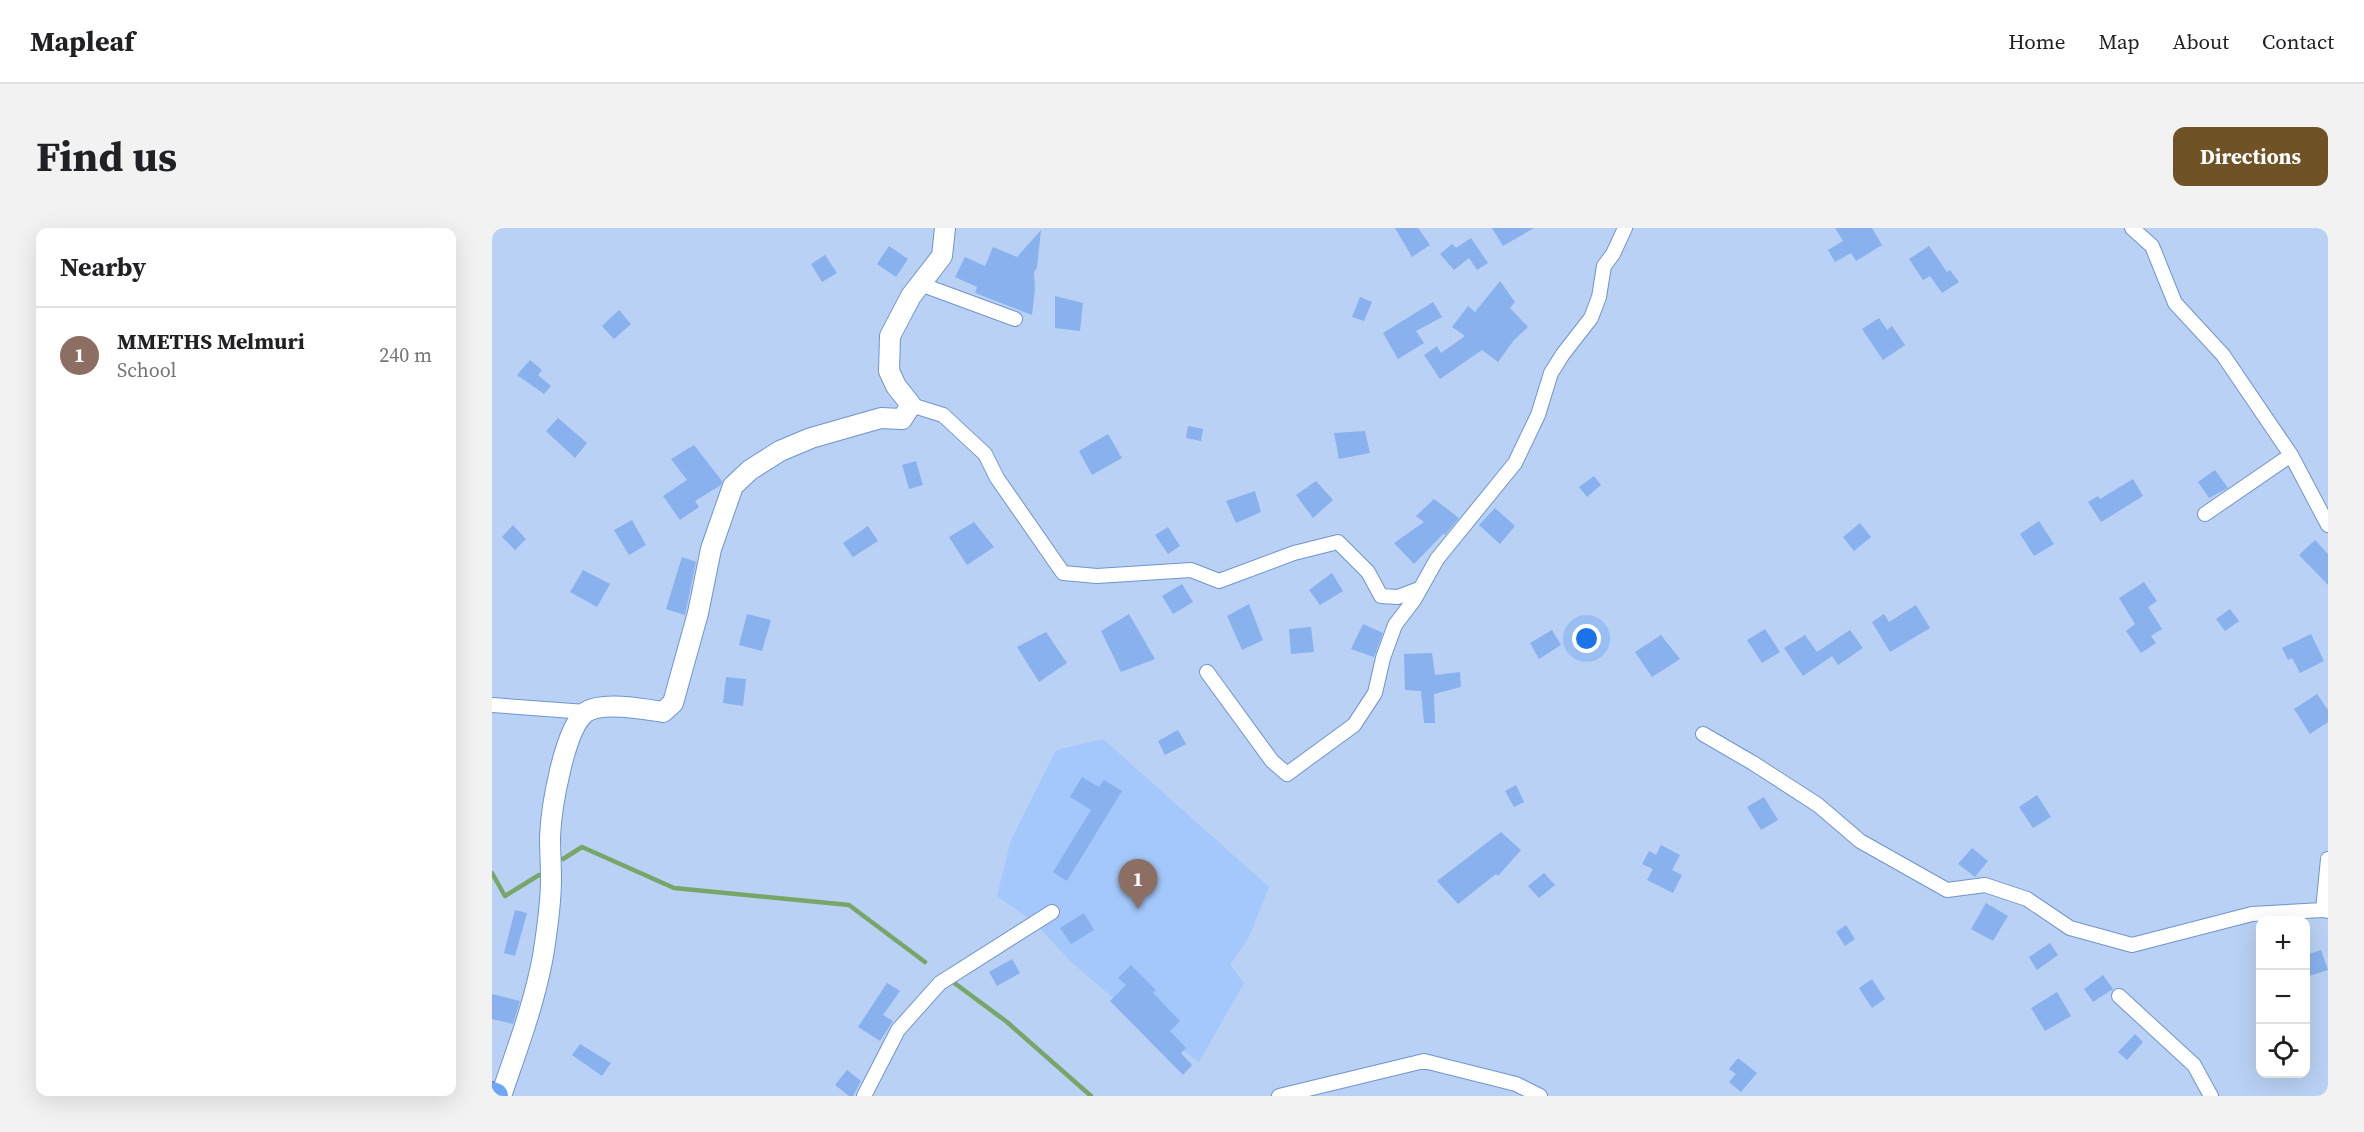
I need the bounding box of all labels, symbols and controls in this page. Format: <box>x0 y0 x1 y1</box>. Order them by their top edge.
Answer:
text: Mapleaf <box>30 22 134 60</box>
text: Home <box>2008 27 2066 56</box>
text: Map <box>2099 27 2140 56</box>
text: About <box>2173 27 2229 56</box>
text: Contact <box>2262 27 2334 56</box>
text: Find us <box>36 127 177 185</box>
button: Directions <box>2173 127 2328 186</box>
text: Nearby <box>60 249 146 285</box>
text: MMETHS Melmuri <box>117 326 305 356</box>
text: 1 <box>74 341 85 369</box>
text: 240 m <box>379 341 432 369</box>
text: School <box>117 356 177 384</box>
your location <box>1572 624 1601 653</box>
pin: 1 <box>1118 860 1158 909</box>
map controls <box>2256 916 2310 1078</box>
button: + <box>2256 916 2310 970</box>
button: − <box>2256 970 2310 1024</box>
button: locate <box>2256 1024 2310 1078</box>

